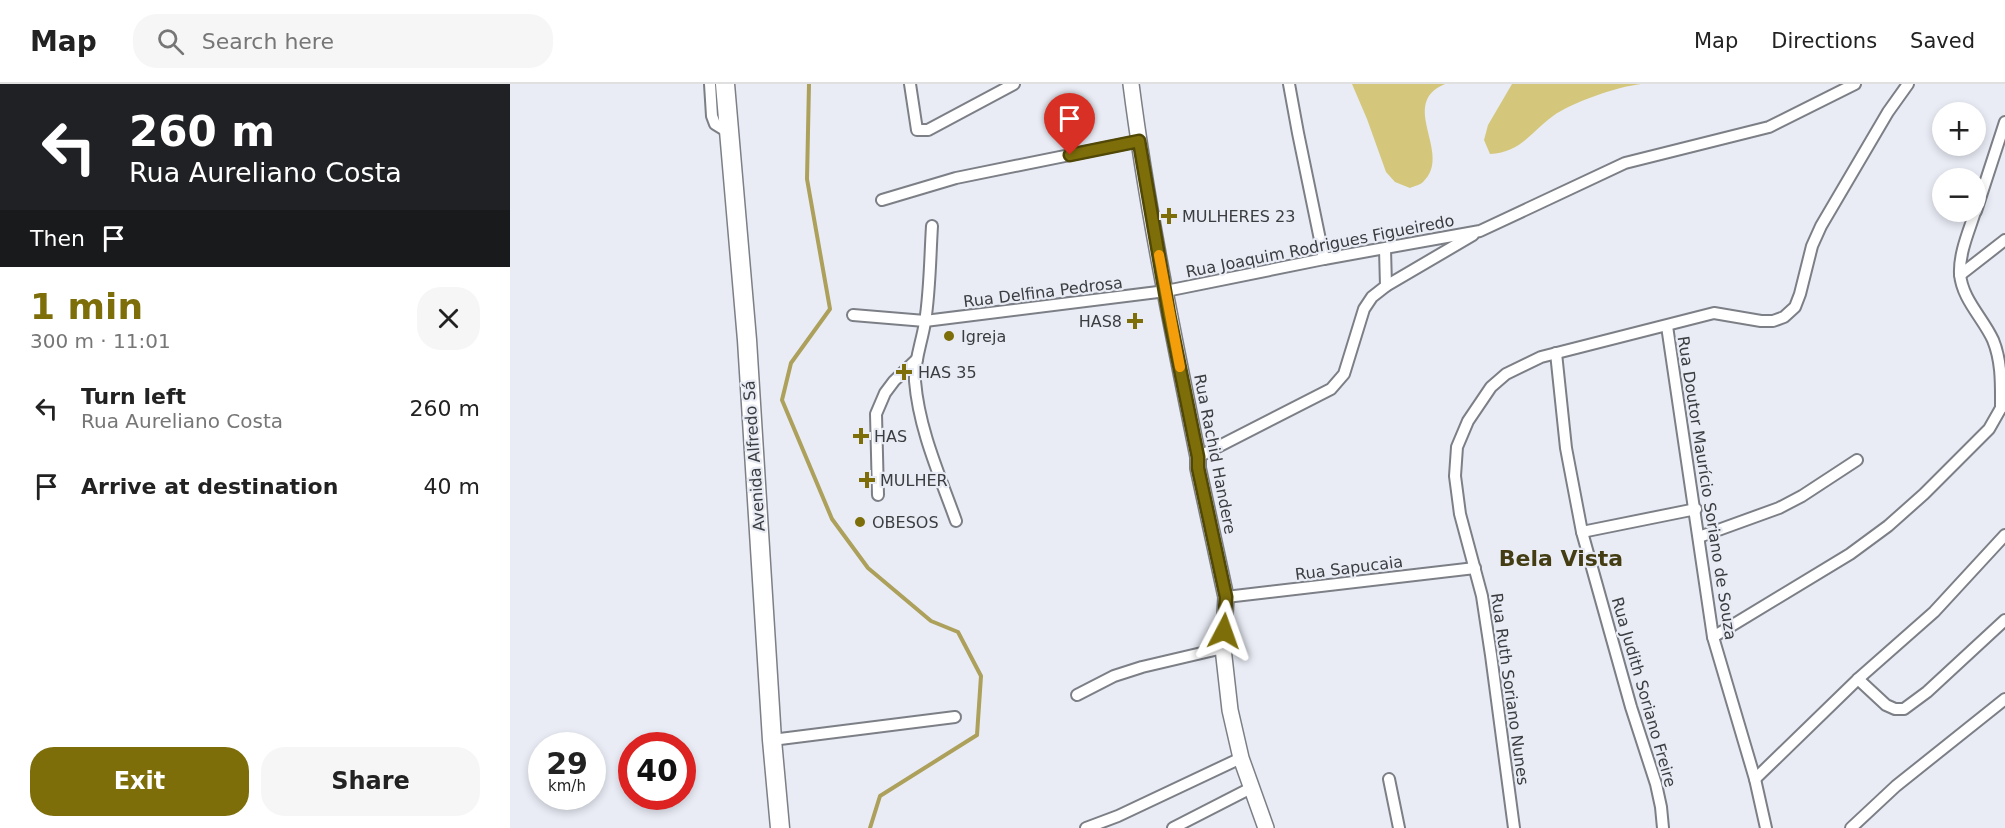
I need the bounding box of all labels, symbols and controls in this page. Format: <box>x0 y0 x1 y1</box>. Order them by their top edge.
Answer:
search box <box>133 14 553 68</box>
text: Map <box>30 25 97 58</box>
icon: search <box>154 25 187 58</box>
text: Search here <box>202 29 334 54</box>
text: Map <box>1694 29 1738 53</box>
text: Directions <box>1771 29 1877 53</box>
text: Saved <box>1910 29 1975 53</box>
pin <box>1044 93 1095 155</box>
icon: arrive <box>1053 102 1086 135</box>
map controls <box>1932 102 1986 222</box>
button: + <box>1932 102 1986 156</box>
text: 260 m <box>129 107 275 156</box>
icon: left <box>30 108 108 186</box>
text: Rua Aureliano Costa <box>129 157 402 188</box>
button: − <box>1932 168 1986 222</box>
marker: MULHERES 23 <box>1160 207 1178 225</box>
place label: MULHERES 23 <box>1182 207 1295 226</box>
street label: Rua Joaquim Rodrigues Figueiredo <box>1184 211 1456 281</box>
icon: arrive <box>97 222 130 255</box>
text: Then <box>30 226 85 251</box>
street label: Rua Delfina Pedrosa <box>962 273 1124 311</box>
text: 1 min <box>30 286 143 327</box>
button: close <box>417 287 480 350</box>
place label: HAS8 <box>1079 312 1122 331</box>
marker: HAS8 <box>1126 312 1144 330</box>
place label: Igreja <box>961 327 1006 346</box>
text: 300 m · 11:01 <box>30 329 171 353</box>
marker: Igreja <box>942 329 956 343</box>
street label: Rua Doutor Maurício Soriano de Souza <box>1674 335 1740 641</box>
marker: HAS 35 <box>895 363 913 381</box>
place label: HAS 35 <box>918 363 977 382</box>
street label: Rua Rachid Handere <box>1190 372 1240 536</box>
street label: Avenida Alfredo Sá <box>739 380 769 532</box>
text: Turn left <box>81 384 186 409</box>
icon: left <box>30 392 63 425</box>
text: 260 m <box>410 396 480 421</box>
text: Rua Aureliano Costa <box>81 409 283 433</box>
marker: HAS <box>852 427 870 445</box>
place label: HAS <box>874 427 907 446</box>
icon: arrive <box>30 470 63 503</box>
marker: MULHER <box>858 471 876 489</box>
place label: MULHER <box>880 471 948 490</box>
text: Arrive at destination <box>81 474 338 499</box>
text: 40 m <box>424 474 480 499</box>
place label: OBESOS <box>872 513 939 532</box>
marker: OBESOS <box>853 515 867 529</box>
district label: Bela Vista <box>1499 546 1623 571</box>
street label: Rua Sapucaia <box>1294 552 1404 584</box>
street label: Rua Ruth Soriano Nunes <box>1487 592 1533 786</box>
street label: Rua Judith Soriano Freire <box>1608 595 1680 789</box>
position arrow <box>1192 599 1256 663</box>
speed limit sign: 40 <box>618 732 696 810</box>
text: 29 <box>546 746 588 781</box>
button: Exit <box>30 747 249 816</box>
button: Share <box>261 747 480 816</box>
text: km/h <box>548 777 586 795</box>

